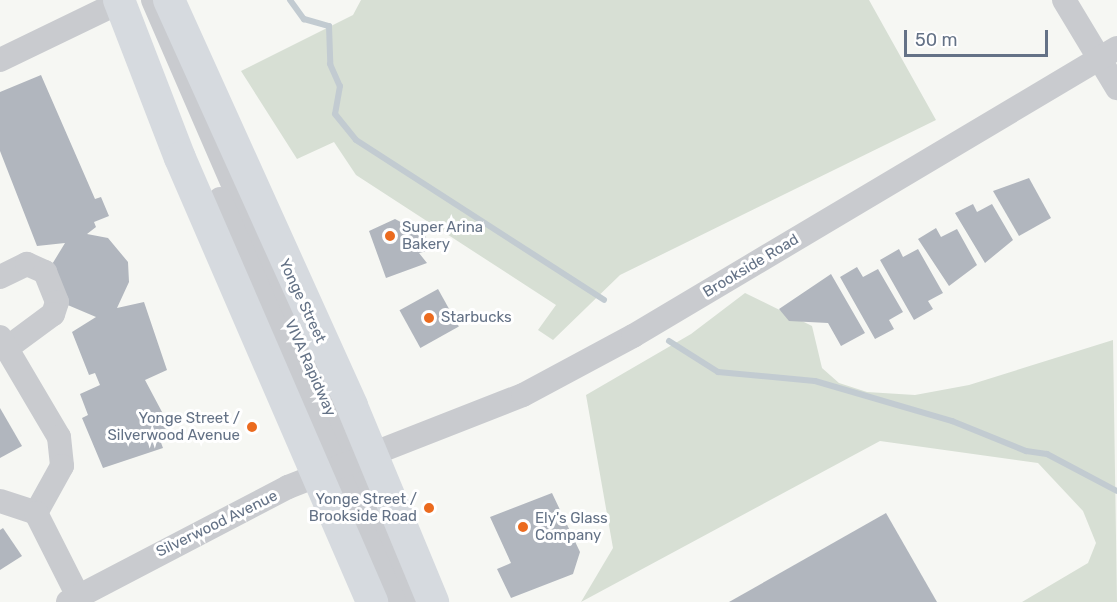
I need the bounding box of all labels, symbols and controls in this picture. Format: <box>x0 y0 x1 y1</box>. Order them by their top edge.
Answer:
scale bar <box>907 18 1051 56</box>
text: 50 m <box>915 29 958 51</box>
place label: Super Arina Bakery <box>402 218 484 253</box>
marker: Super Arina Bakery <box>383 229 397 243</box>
street label: Brookside Road <box>700 230 802 302</box>
street label: Yonge Street <box>275 256 329 346</box>
place label: Starbucks <box>441 309 512 327</box>
marker: Starbucks <box>422 311 436 325</box>
street label: VIVA Rapidway <box>281 317 339 419</box>
place label: Yonge Street / Silverwood Avenue <box>107 409 240 444</box>
marker: Yonge Street / Silverwood Avenue <box>245 420 259 434</box>
street label: Silverwood Avenue <box>153 487 281 561</box>
place label: Yonge Street / Brookside Road <box>309 490 417 525</box>
marker: Yonge Street / Brookside Road <box>422 501 436 515</box>
place label: Ely's Glass Company <box>535 509 608 544</box>
marker: Ely's Glass Company <box>516 520 530 534</box>

